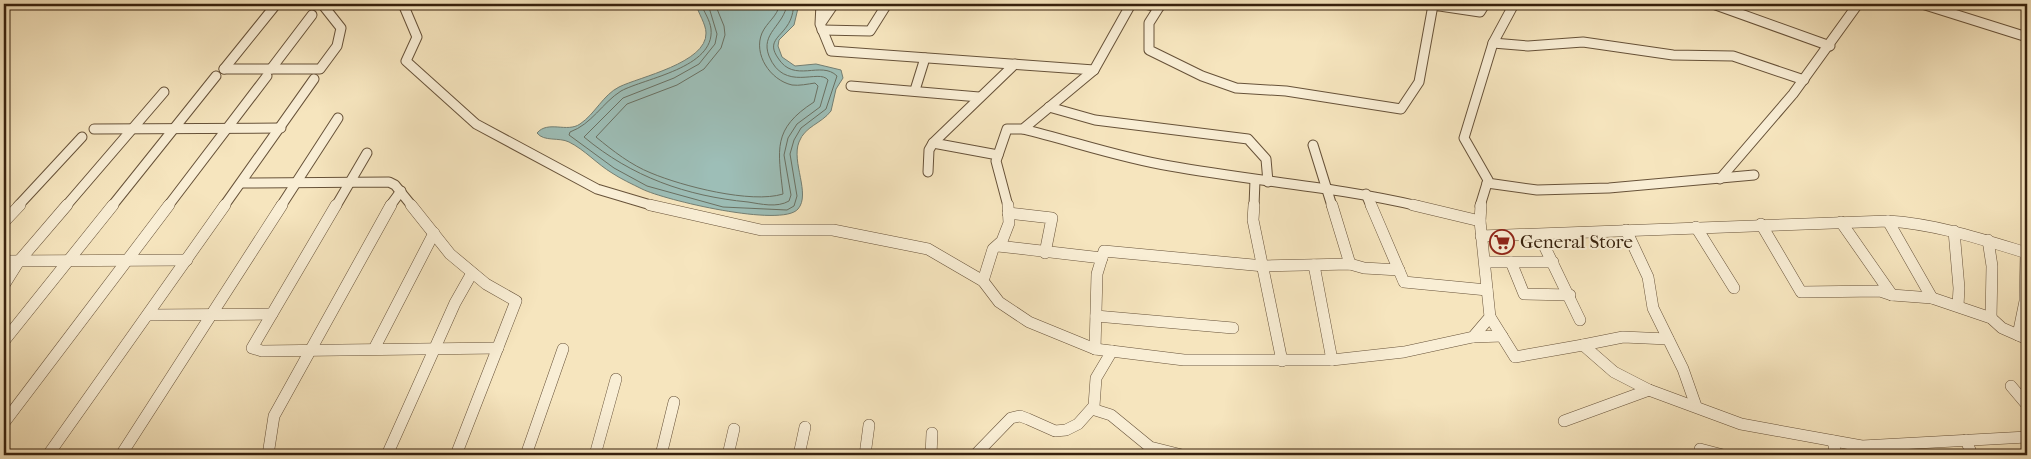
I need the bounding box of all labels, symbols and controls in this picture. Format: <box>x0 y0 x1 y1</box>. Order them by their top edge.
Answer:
supermarket icon: General Store <box>1489 229 1515 255</box>
place label: General Store <box>1520 231 1633 253</box>

